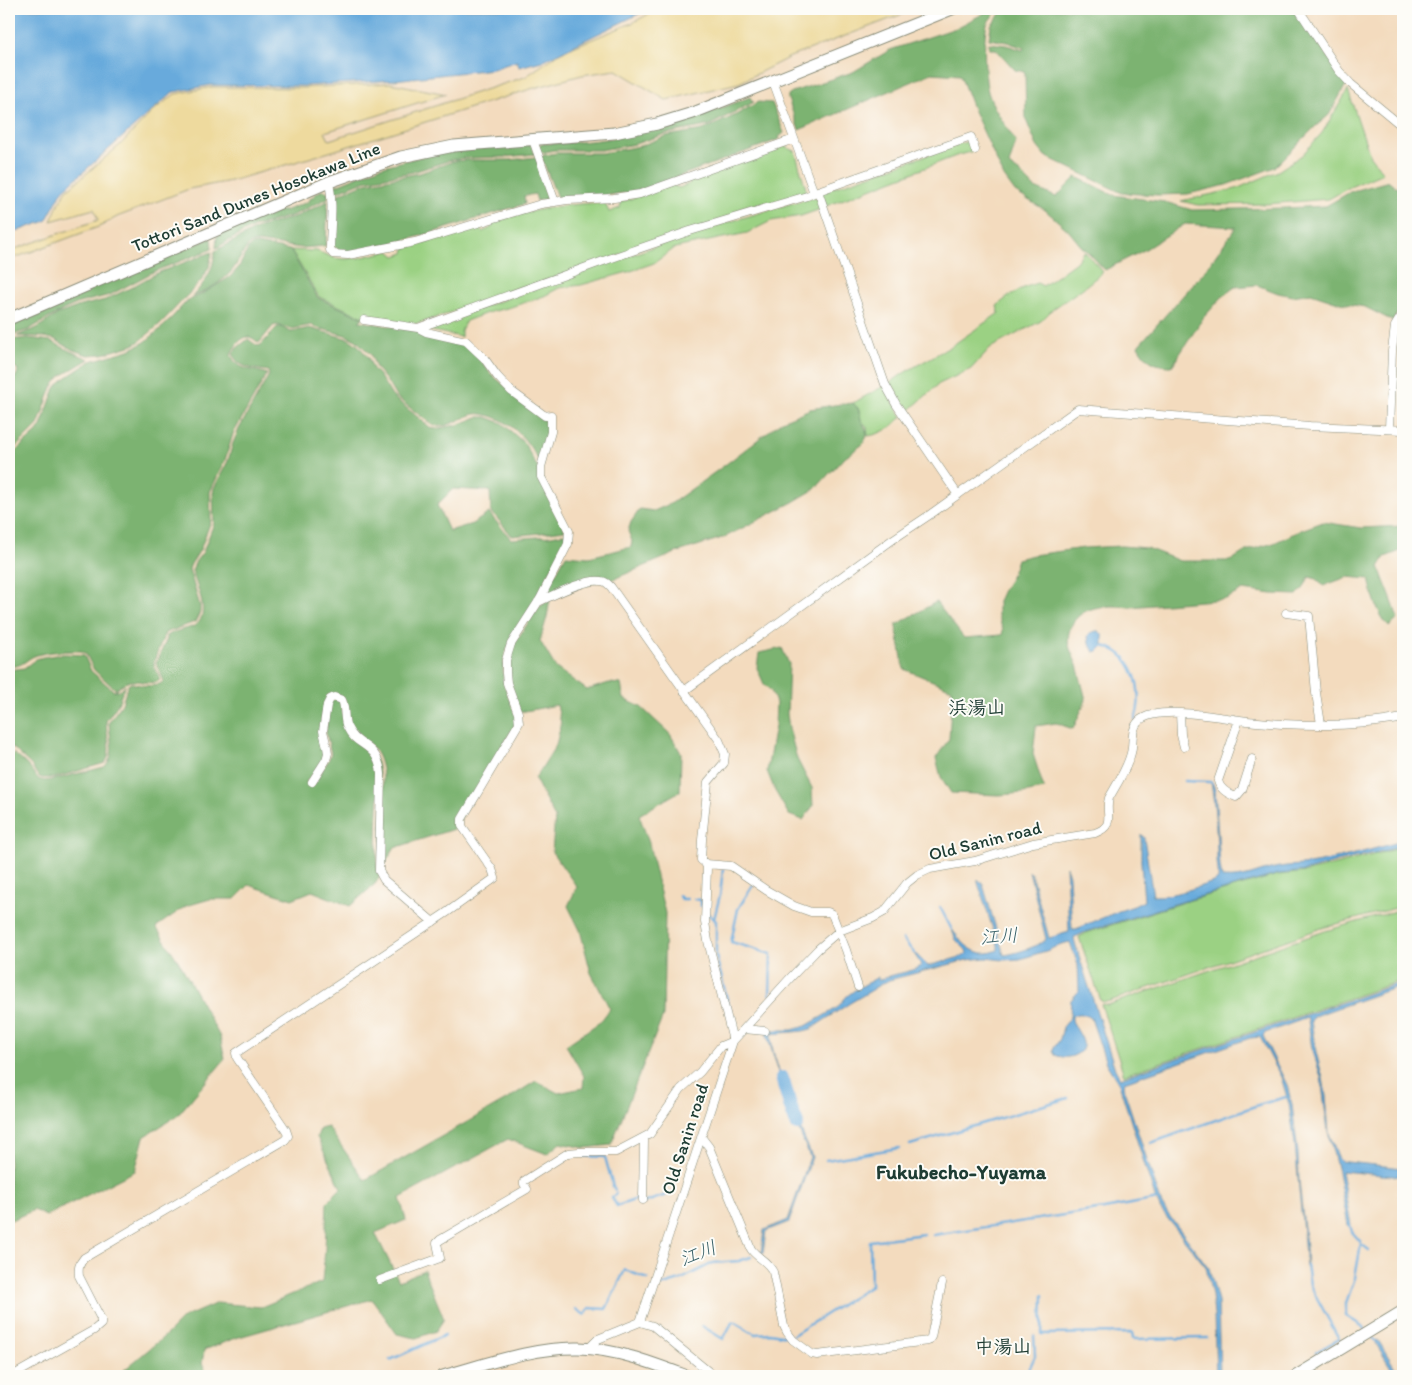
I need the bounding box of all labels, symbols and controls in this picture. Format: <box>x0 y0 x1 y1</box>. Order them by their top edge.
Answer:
street label: Tottori Sand Dunes Hosokawa Line <box>128 137 384 257</box>
district label: 浜湯山 <box>948 696 1006 719</box>
street label: Old Sanin road <box>926 816 1044 866</box>
water label: 江川 <box>979 923 1019 949</box>
street label: Old Sanin road <box>657 1081 713 1197</box>
district label: Fukubecho-Yuyama <box>876 1160 1047 1185</box>
water label: 江川 <box>676 1235 720 1271</box>
district label: 中湯山 <box>974 1335 1032 1358</box>

